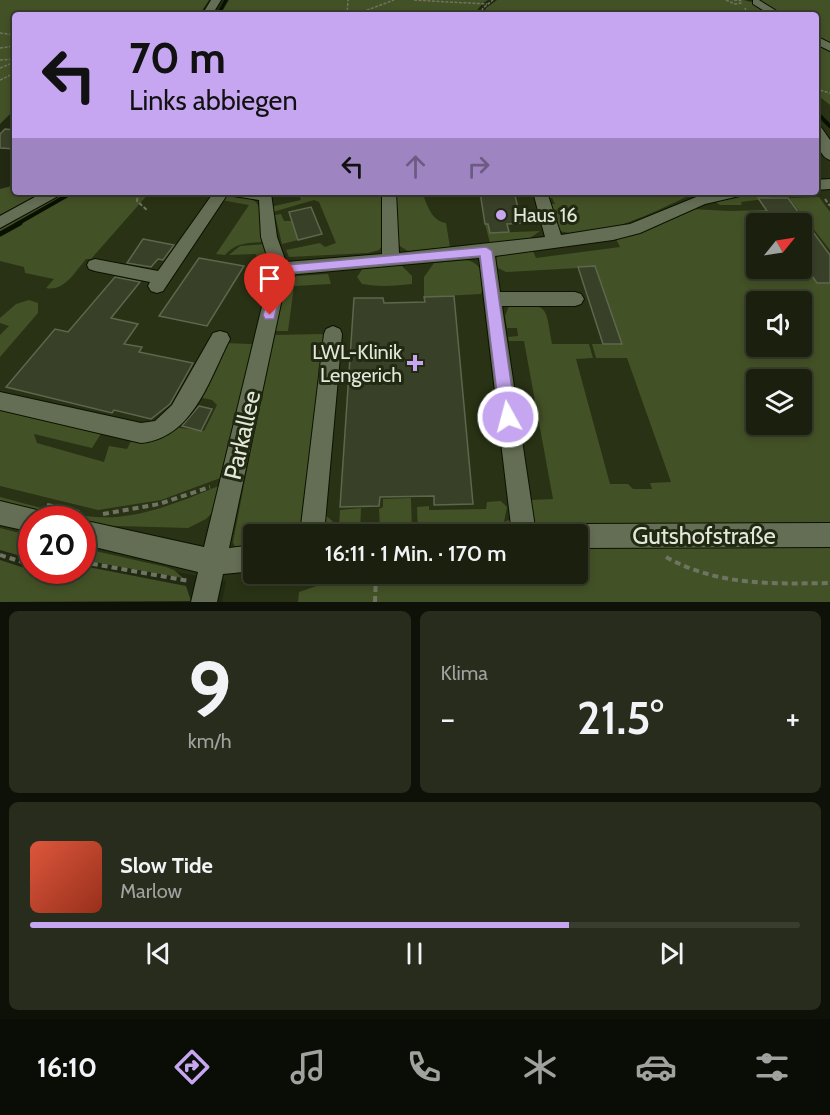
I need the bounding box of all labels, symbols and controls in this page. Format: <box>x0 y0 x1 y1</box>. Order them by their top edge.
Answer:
text: 70 m <box>129 32 226 84</box>
icon: left <box>30 36 108 114</box>
text: Links abbiegen <box>129 84 298 117</box>
icon: left <box>336 150 369 183</box>
icon: ahead <box>399 150 432 183</box>
icon: right <box>462 150 495 183</box>
place label: Haus 16 <box>513 203 578 227</box>
marker: Haus 16 <box>494 208 508 222</box>
north arrow <box>746 213 812 279</box>
map controls <box>746 213 812 435</box>
pin <box>244 253 295 315</box>
icon: arrive <box>253 262 286 295</box>
button: sound <box>746 291 812 357</box>
place label: LWL-Klinik Lengerich <box>312 340 402 387</box>
marker: LWL-Klinik Lengerich <box>406 354 424 372</box>
button: layers <box>746 369 812 435</box>
position arrow <box>476 385 540 449</box>
street label: Parkallee <box>218 388 266 482</box>
speed limit sign: 20 <box>18 506 96 584</box>
street label: Gutshofstraße <box>632 521 776 550</box>
text: 16:11 · 1 Min. · 170 m <box>325 540 506 567</box>
text: 9 <box>188 642 232 737</box>
text: Klima <box>441 661 488 685</box>
text: 21.5° <box>577 691 664 745</box>
text: − <box>441 698 455 738</box>
text: + <box>785 698 800 738</box>
text: km/h <box>188 729 232 753</box>
text: Slow Tide <box>120 852 213 879</box>
text: Marlow <box>120 879 182 903</box>
icon: previous <box>142 937 175 970</box>
icon: pause <box>398 937 431 970</box>
icon: next <box>655 937 688 970</box>
icon: directions <box>171 1046 213 1088</box>
icon: music <box>287 1046 329 1088</box>
icon: phone <box>403 1046 445 1088</box>
icon: climate <box>519 1046 561 1088</box>
icon: car <box>635 1046 677 1088</box>
icon: filters <box>751 1046 793 1088</box>
text: 16:10 <box>37 1051 97 1084</box>

